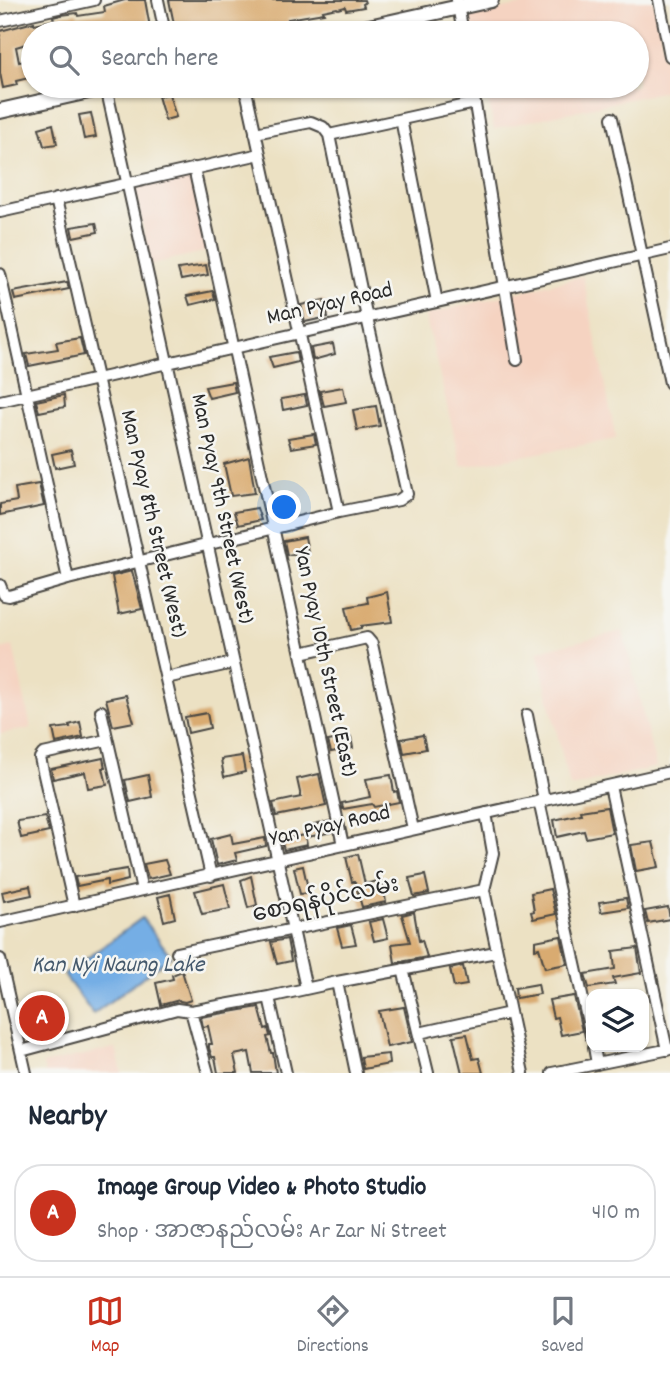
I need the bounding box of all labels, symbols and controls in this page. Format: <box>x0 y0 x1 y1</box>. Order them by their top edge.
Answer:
search box <box>21 21 649 98</box>
icon: search <box>45 41 83 79</box>
text: Search here <box>101 41 219 78</box>
street label: Man Pyay Road <box>264 274 396 336</box>
street label: Man Pyay 9th Street (West) <box>181 391 262 627</box>
street label: Man Pyay 8th Street (West) <box>110 407 194 641</box>
your location <box>267 490 301 524</box>
street label: Yan Pyay 10th Street (East) <box>284 544 365 780</box>
street label: Yan Pyay Road <box>266 797 394 857</box>
street label: စောရန်ပိုင်လမ်း <box>249 866 402 933</box>
water label: Kan Nyi Naung Lake <box>32 949 206 983</box>
map controls <box>586 989 649 1052</box>
button: layers <box>586 989 649 1052</box>
pin: A <box>19 992 65 1044</box>
text: Nearby <box>28 1097 106 1140</box>
text: Image Group Video & Photo Studio <box>97 1170 426 1207</box>
text: A <box>47 1197 59 1230</box>
text: 410 m <box>592 1197 640 1230</box>
text: Shop · အာဇာနည်လမ်း Ar Zar Ni Street <box>97 1216 447 1249</box>
tab: Map <box>86 1292 124 1361</box>
tab: Directions <box>297 1292 369 1361</box>
tab: Saved <box>541 1292 584 1361</box>

